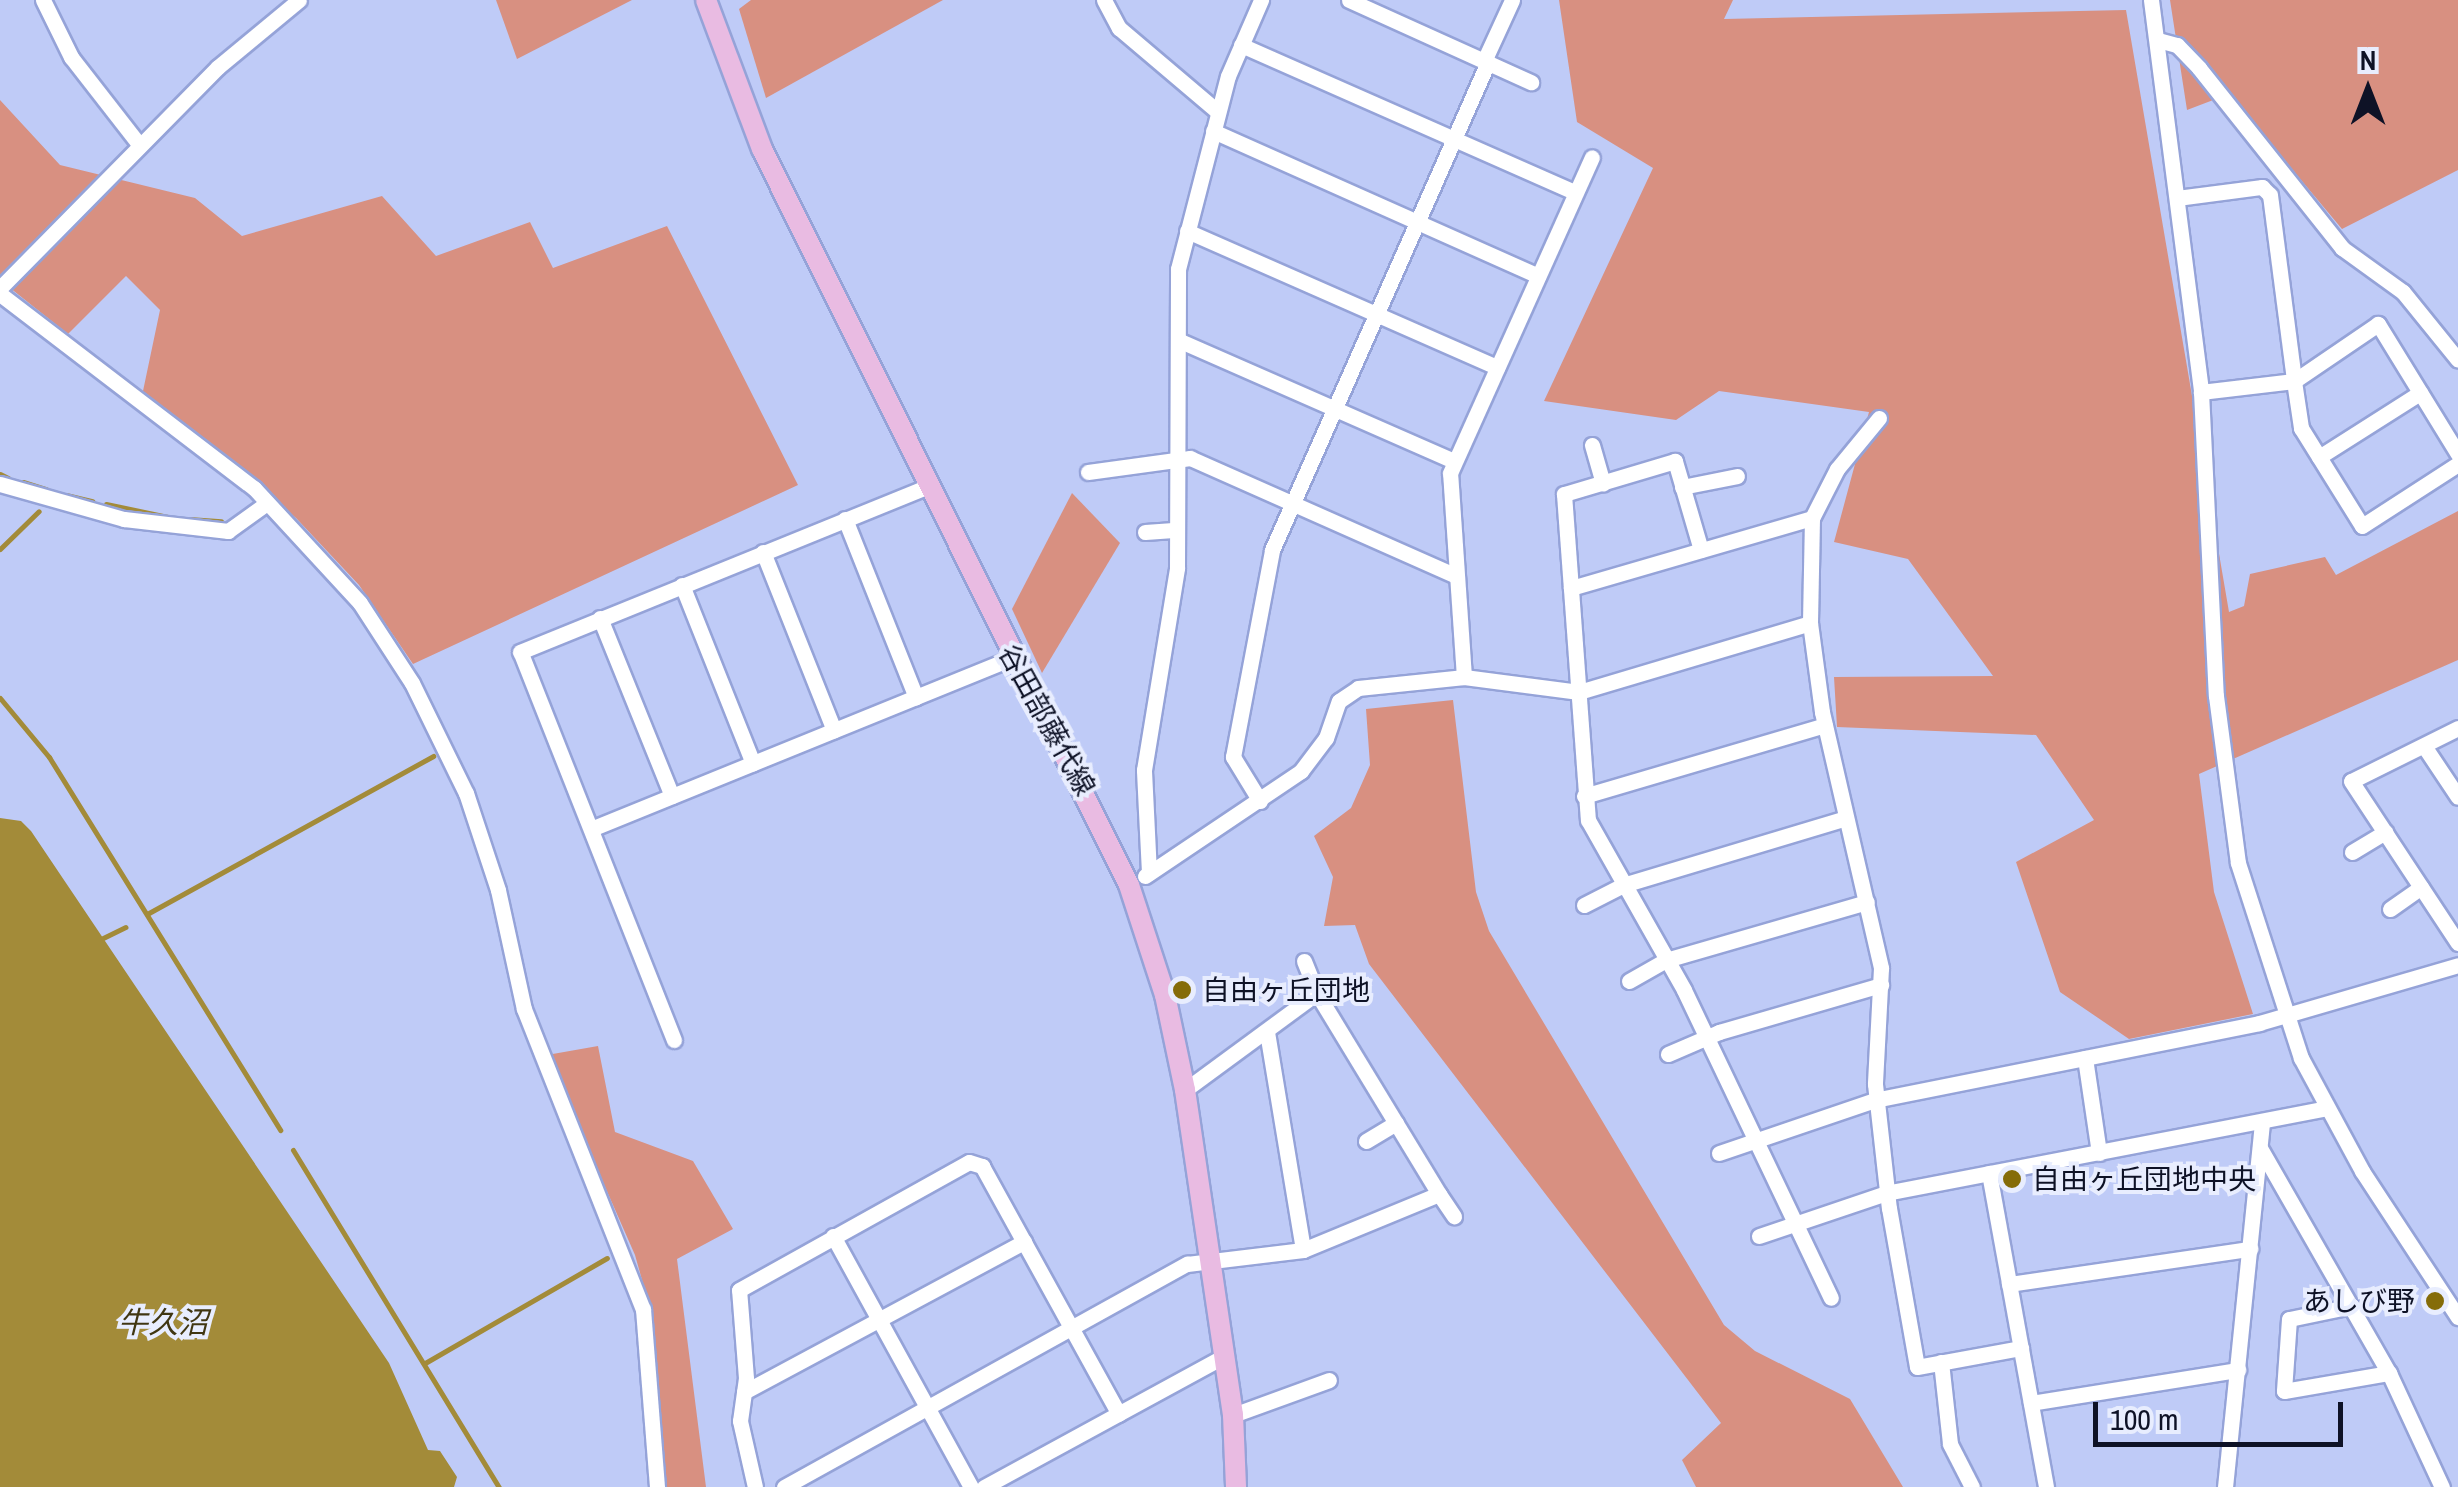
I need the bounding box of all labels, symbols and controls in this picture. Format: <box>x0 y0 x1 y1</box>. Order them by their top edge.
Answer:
north arrow <box>2318 40 2418 140</box>
text: N <box>2360 41 2376 79</box>
street label: 谷田部藤代線 <box>992 638 1102 802</box>
place label: 自由ヶ丘団地 <box>1202 973 1370 1007</box>
marker: 自由ヶ丘団地 <box>1171 979 1193 1001</box>
place label: 自由ヶ丘団地中央 <box>2032 1162 2256 1196</box>
marker: 自由ヶ丘団地中央 <box>2001 1168 2023 1190</box>
place label: あしび野 <box>2303 1284 2415 1318</box>
marker: あしび野 <box>2424 1290 2446 1312</box>
water label: 牛久沼 <box>118 1304 208 1340</box>
scale bar <box>2098 1382 2348 1444</box>
text: 100 m <box>2110 1399 2178 1439</box>

